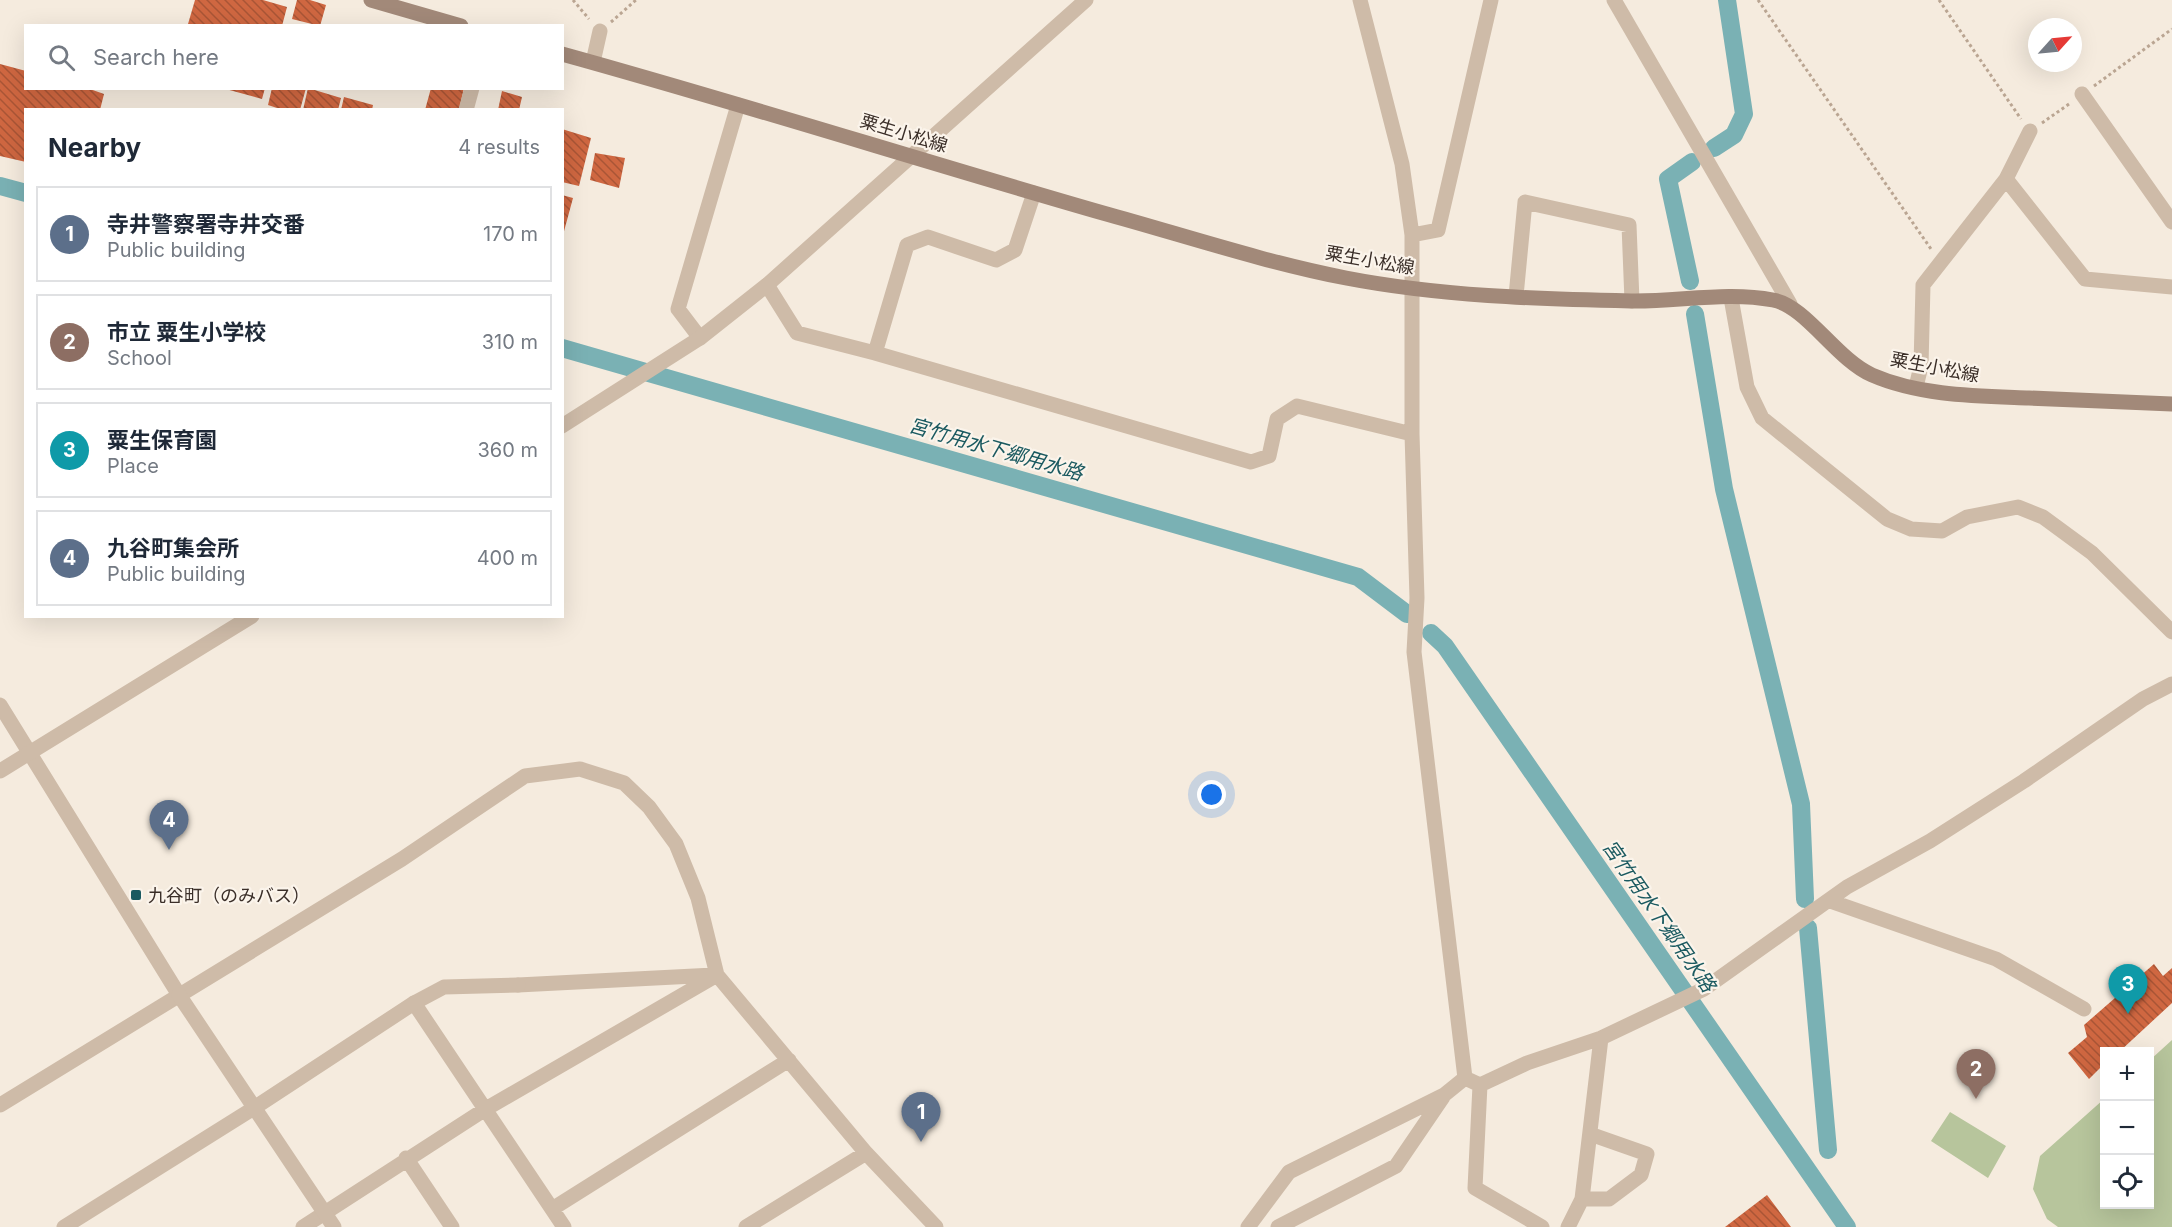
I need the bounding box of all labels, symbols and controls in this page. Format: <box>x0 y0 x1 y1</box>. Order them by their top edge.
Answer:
north arrow <box>2028 18 2082 72</box>
search box <box>24 24 564 90</box>
icon: search <box>45 41 78 74</box>
text: Search here <box>93 44 219 70</box>
street label: 粟生小松線 <box>858 110 950 156</box>
text: Nearby <box>48 132 141 163</box>
text: 4 results <box>458 135 540 159</box>
text: 寺井警察署寺井交番 <box>107 211 305 237</box>
text: 1 <box>65 222 74 246</box>
text: 170 m <box>483 222 538 246</box>
text: Public building <box>107 238 246 262</box>
street label: 粟生小松線 <box>1324 242 1416 278</box>
text: 市立 粟生小学校 <box>107 319 266 345</box>
text: 2 <box>63 330 76 354</box>
text: 310 m <box>482 330 538 354</box>
text: School <box>107 346 172 370</box>
street label: 粟生小松線 <box>1889 348 1981 386</box>
water label: 宮竹用水下郷用水路 <box>906 413 1088 486</box>
text: 粟生保育園 <box>107 427 217 453</box>
text: 3 <box>63 438 76 462</box>
text: 360 m <box>477 438 538 462</box>
text: Place <box>107 454 159 478</box>
text: 九谷町集会所 <box>107 535 239 561</box>
text: 4 <box>63 546 76 570</box>
text: 400 m <box>477 546 538 570</box>
text: Public building <box>107 562 246 586</box>
your location <box>1197 780 1226 809</box>
pin: 4 <box>150 800 188 850</box>
water label: 宮竹用水下郷用水路 <box>1598 835 1722 998</box>
place label: 九谷町（のみバス） <box>148 885 310 906</box>
marker: 九谷町（のみバス） <box>129 888 143 902</box>
pin: 3 <box>2108 964 2148 1014</box>
map controls <box>2100 1047 2154 1209</box>
button: + <box>2100 1047 2154 1101</box>
pin: 2 <box>1956 1050 1996 1099</box>
pin: 1 <box>902 1092 940 1142</box>
button: − <box>2100 1101 2154 1155</box>
button: locate <box>2100 1155 2154 1209</box>

